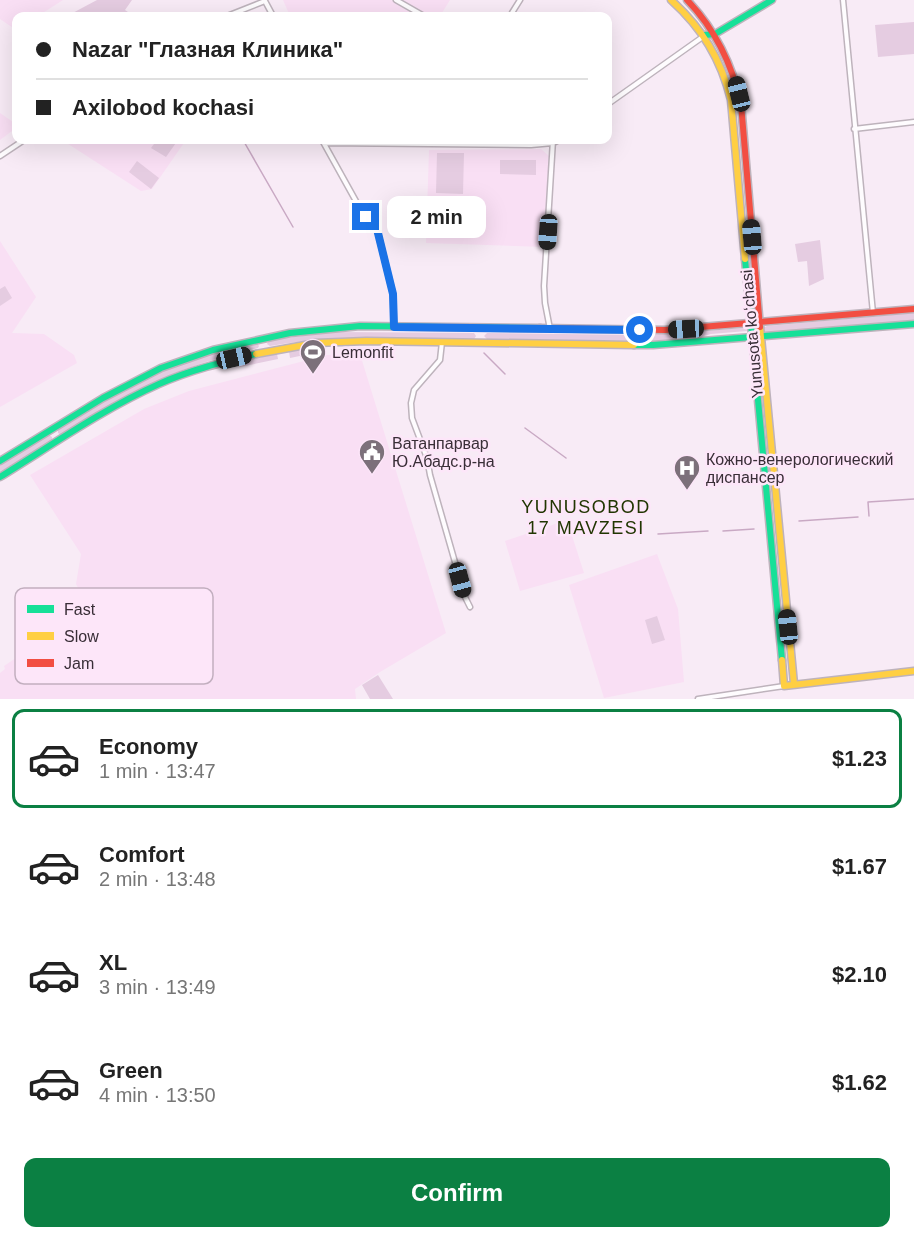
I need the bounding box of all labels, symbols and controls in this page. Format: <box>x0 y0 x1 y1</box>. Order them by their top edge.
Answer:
text: Nazar "Глазная Клиника" <box>72 37 343 62</box>
car <box>726 74 752 114</box>
text: Axilobod kochasi <box>72 95 254 120</box>
callout: 2 min <box>387 196 486 238</box>
route end <box>352 203 379 230</box>
text: 2 min <box>410 206 463 228</box>
car <box>538 213 558 251</box>
car <box>741 218 763 256</box>
street label: Yunusota koʻchasi <box>738 269 766 399</box>
route start <box>626 316 653 343</box>
car <box>668 319 704 339</box>
sports icon: Lemonfit <box>298 337 328 375</box>
place label: Lemonfit <box>332 344 394 361</box>
car <box>214 345 254 371</box>
place label: Ватанпарвар Ю.Абадс.р-на <box>392 435 495 470</box>
public building icon: Ватанпарвар Ю.Абадс.р-на <box>357 437 387 475</box>
place label: Кожно-венерологический диспансер <box>706 451 894 486</box>
hospital icon: Кожно-венерологический диспансер <box>672 453 702 491</box>
district label: YUNUSOBOD 17 MAVZESI <box>521 497 651 538</box>
car <box>447 560 473 600</box>
legend <box>15 588 213 684</box>
text: Fast <box>64 601 96 618</box>
car <box>777 608 799 646</box>
text: Slow <box>64 628 99 645</box>
text: Jam <box>64 655 94 672</box>
icon: car <box>27 732 81 786</box>
text: Economy <box>99 734 198 759</box>
text: $1.23 <box>832 746 887 771</box>
text: 1 min · 13:47 <box>99 760 216 782</box>
icon: car <box>27 840 81 894</box>
text: Comfort <box>99 842 185 867</box>
text: $1.67 <box>832 854 887 879</box>
text: 2 min · 13:48 <box>99 868 216 890</box>
icon: car <box>27 948 81 1002</box>
text: XL <box>99 950 127 975</box>
text: $2.10 <box>832 962 887 987</box>
text: 3 min · 13:49 <box>99 976 216 998</box>
icon: car <box>27 1056 81 1110</box>
text: Green <box>99 1058 163 1083</box>
text: $1.62 <box>832 1070 887 1095</box>
text: 4 min · 13:50 <box>99 1084 216 1106</box>
button: Confirm <box>24 1158 890 1227</box>

